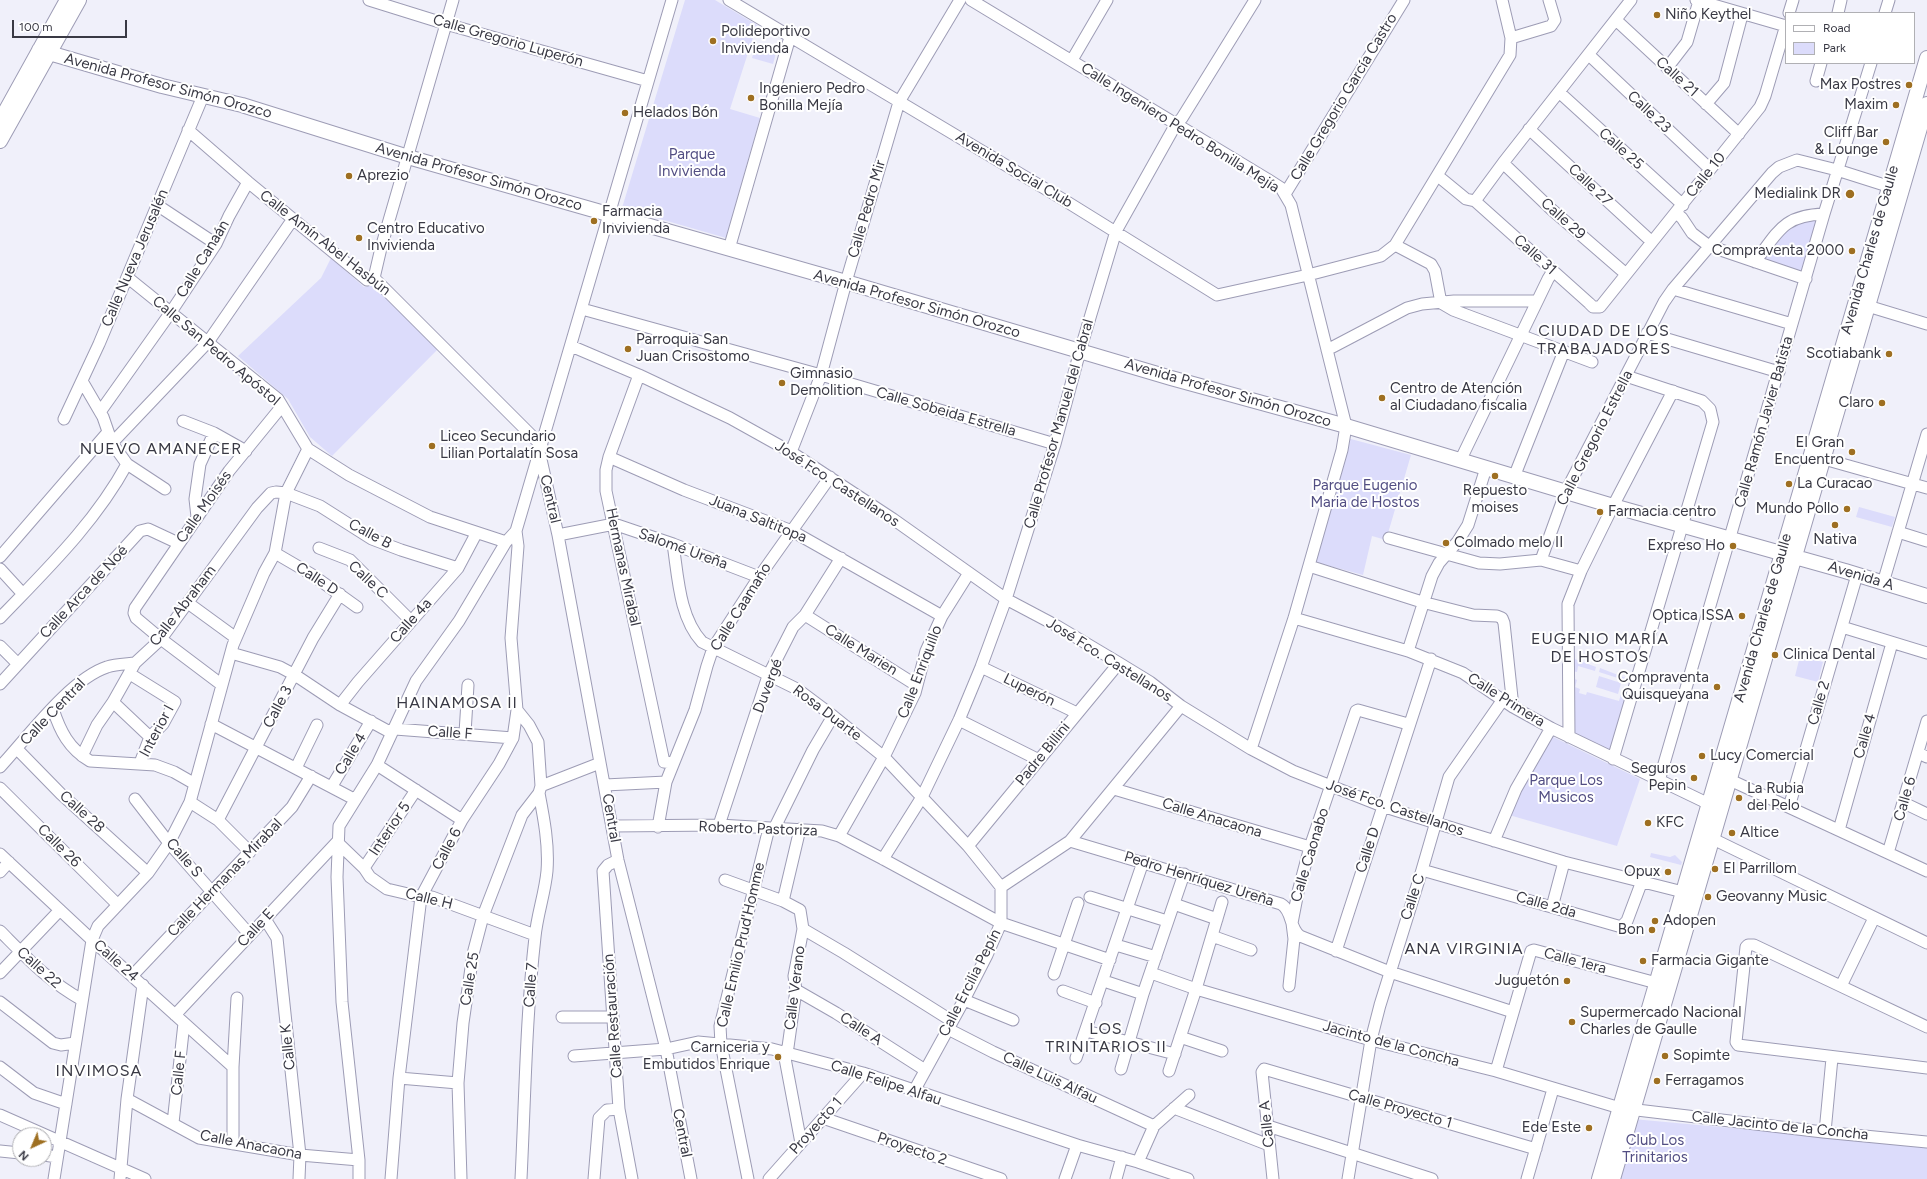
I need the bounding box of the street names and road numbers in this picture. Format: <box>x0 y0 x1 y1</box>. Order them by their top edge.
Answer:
street label: Calle Gregorio García Castro <box>1287 10 1401 184</box>
street label: Calle Gregorio Luperón <box>431 11 585 71</box>
street label: Avenida Profesor Simón Orozco <box>62 50 274 122</box>
street label: Calle 21 <box>1652 53 1702 101</box>
street label: Calle Ingeniero Pedro Bonilla Mejía <box>1077 59 1283 197</box>
street label: Calle 23 <box>1623 87 1675 137</box>
street label: Calle 25 <box>1595 124 1647 174</box>
street label: Avenida Social Club <box>952 128 1076 212</box>
street label: Avenida Profesor Simón Orozco <box>374 139 584 215</box>
street label: Calle 10 <box>1682 149 1730 201</box>
street label: Calle Pedro Mir <box>844 158 890 260</box>
street label: Calle 27 <box>1564 160 1616 210</box>
street label: Avenida Charles de Gaulle <box>1837 164 1903 336</box>
street label: Calle Nueva Jerusalén <box>98 186 172 330</box>
street label: Calle Amín Abel Hasbún <box>256 186 394 300</box>
street label: Calle 29 <box>1537 194 1589 244</box>
street label: Calle Canaán <box>173 217 233 301</box>
street label: Calle 31 <box>1510 231 1560 279</box>
street label: Avenida Profesor Simón Orozco <box>812 266 1022 342</box>
street label: Calle San Pedro Apóstol <box>148 292 284 410</box>
street label: Calle Profesor Manuel del Cabral <box>1020 317 1098 531</box>
street label: Calle Ramón Javier Batista <box>1731 334 1797 510</box>
street label: Avenida Profesor Simón Orozco <box>1123 355 1333 431</box>
street label: Calle Gregorio Estrella <box>1553 367 1637 509</box>
street label: Calle Sobeida Estrella <box>874 383 1018 441</box>
street label: José Fco. Castellanos <box>771 437 903 531</box>
street label: Calle Moisés <box>173 467 235 547</box>
street label: Central <box>536 473 564 525</box>
street label: Juana Saltitopa <box>707 491 809 547</box>
street label: Hermanas Mirabal <box>602 506 644 628</box>
street label: Calle B <box>345 515 395 553</box>
street label: Salomé Ureña <box>636 525 730 573</box>
street label: Avenida Charles de Gaulle <box>1730 532 1796 704</box>
street label: Calle Arca de Noé <box>36 542 132 642</box>
street label: Calle C <box>344 557 392 603</box>
street label: Avenida A <box>1826 557 1896 595</box>
street label: Calle D <box>292 559 342 599</box>
street label: Calle Caamaño <box>707 560 775 654</box>
street label: Calle Abraham <box>146 562 220 650</box>
street label: Calle 4a <box>386 595 436 647</box>
street label: José Fco. Castellanos <box>1043 614 1175 706</box>
street label: Calle Marien <box>821 621 901 679</box>
street label: Calle Enriquillo <box>894 623 946 721</box>
street label: Duvergé <box>749 656 787 716</box>
street label: Calle Primera <box>1464 669 1548 731</box>
street label: Luperón <box>1000 670 1058 710</box>
street label: Calle Central <box>17 675 89 749</box>
street label: Calle 2 <box>1804 679 1834 727</box>
street label: Rosa Duarte <box>789 681 865 745</box>
street label: Calle 3 <box>259 683 297 731</box>
street label: Interior I <box>136 702 178 760</box>
street label: Calle 4 <box>1850 711 1880 761</box>
street label: Padre Billini <box>1012 719 1074 789</box>
street label: Calle F <box>427 722 473 744</box>
street label: Calle 4 <box>331 730 371 778</box>
street label: Calle 6 <box>1890 775 1920 823</box>
street label: José Fco. Castellanos <box>1324 776 1466 840</box>
street label: Calle 28 <box>56 787 108 837</box>
street label: Central <box>598 792 624 844</box>
street label: Calle Anacaona <box>1160 794 1264 842</box>
street label: Interior 5 <box>366 799 414 859</box>
street label: Calle Caonabo <box>1287 806 1333 904</box>
street label: Calle Hermanas Mirabal <box>164 815 286 941</box>
street label: Roberto Pastoriza <box>698 818 818 840</box>
street label: Calle 26 <box>34 821 84 871</box>
street label: Calle 6 <box>428 825 466 873</box>
street label: Calle D <box>1352 825 1384 875</box>
street label: Calle S <box>162 835 206 881</box>
street label: Pedro Henríquez Ureña <box>1122 848 1276 910</box>
street label: Calle Emilio Prud'Homme <box>713 861 769 1029</box>
street label: Calle C <box>1397 872 1429 922</box>
street label: Calle H <box>403 884 455 914</box>
street label: Calle 2da <box>1514 888 1578 922</box>
street label: Calle E <box>234 905 278 951</box>
street label: Calle Ercilia Pepín <box>935 926 1005 1040</box>
street label: Calle 24 <box>90 936 142 986</box>
street label: Calle 22 <box>13 943 65 993</box>
street label: Calle 1era <box>1542 944 1608 978</box>
street label: Calle Verano <box>781 945 809 1031</box>
street label: Calle 25 <box>457 951 483 1007</box>
street label: Calle Restauración <box>600 953 626 1079</box>
street label: Calle 7 <box>520 962 542 1008</box>
street label: Calle A <box>836 1009 886 1049</box>
street label: Jacinto de la Concha <box>1321 1017 1461 1071</box>
street label: Calle K <box>277 1023 299 1071</box>
street label: Calle Luis Alfau <box>1000 1048 1100 1108</box>
street label: Calle F <box>168 1050 190 1096</box>
street label: Calle Felipe Alfau <box>828 1057 944 1109</box>
street label: Calle Proyecto 1 <box>1346 1086 1454 1132</box>
street label: Proyecto 1 <box>786 1094 846 1158</box>
street label: Calle A <box>1256 1100 1278 1148</box>
street label: Central <box>668 1107 696 1159</box>
street label: Calle Jacinto de la Concha <box>1691 1108 1869 1144</box>
street label: Calle Anacaona <box>198 1126 304 1164</box>
street label: Proyecto 2 <box>875 1129 949 1169</box>

